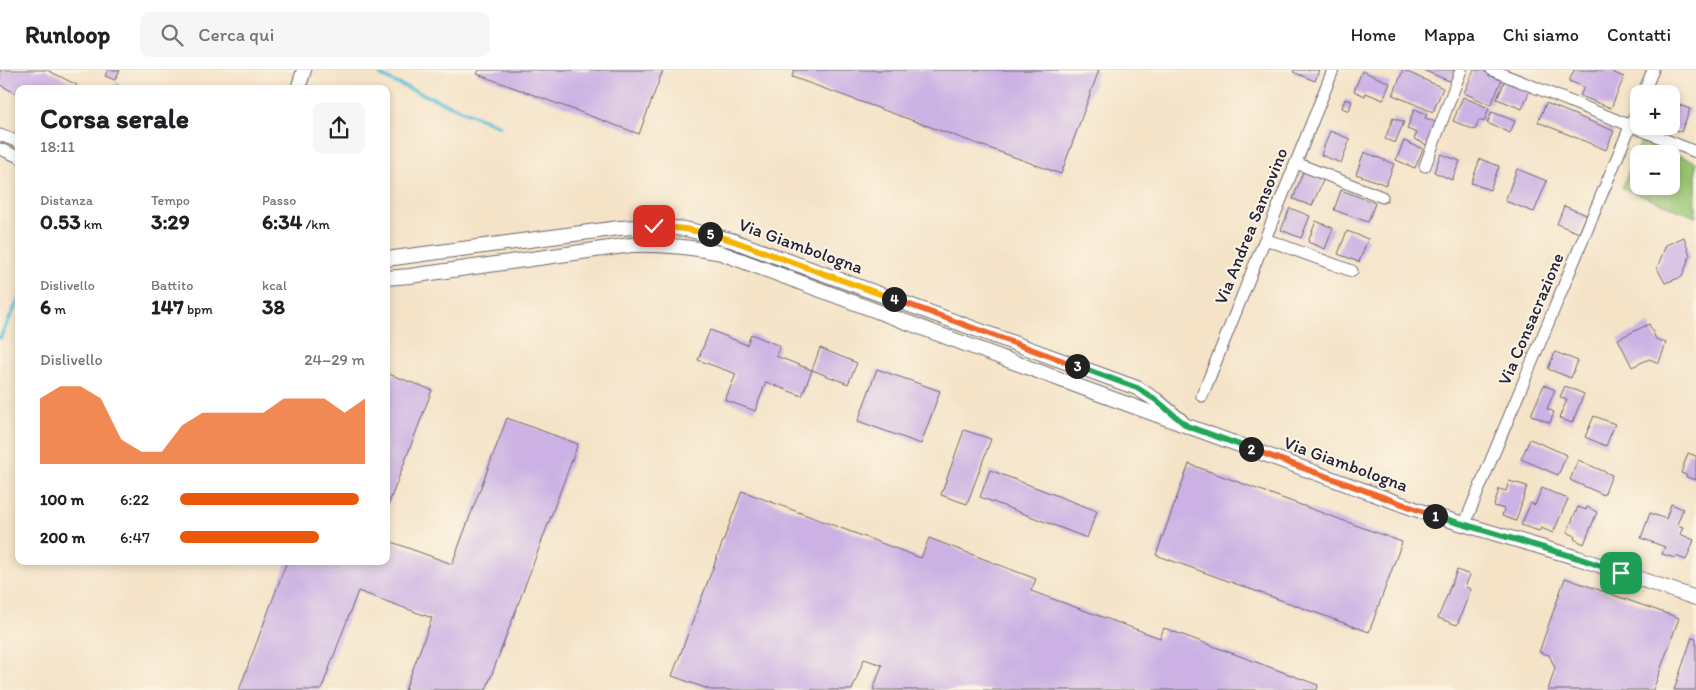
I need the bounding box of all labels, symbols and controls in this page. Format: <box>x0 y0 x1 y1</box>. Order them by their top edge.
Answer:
search box <box>140 12 490 57</box>
text: Runloop <box>25 20 110 49</box>
icon: search <box>158 21 186 49</box>
text: Cerca qui <box>198 23 274 46</box>
text: Home <box>1351 24 1396 46</box>
text: Mappa <box>1424 24 1475 46</box>
text: Chi siamo <box>1503 24 1579 46</box>
text: Contatti <box>1607 24 1671 46</box>
map controls <box>1630 85 1680 195</box>
button: + <box>1630 85 1680 135</box>
text: Corsa serale <box>40 101 189 135</box>
button: share <box>313 102 365 154</box>
text: 18:11 <box>40 137 75 156</box>
street label: Via Andrea Sansovino <box>1209 144 1293 308</box>
button: − <box>1630 145 1680 195</box>
text: Distanza <box>40 192 93 209</box>
text: Tempo <box>151 192 190 209</box>
text: Passo <box>262 192 296 209</box>
pin <box>633 205 675 247</box>
text: 0.53 <box>40 209 81 234</box>
text: 3:29 <box>151 209 190 234</box>
text: 6:34 <box>262 209 302 234</box>
icon: check <box>640 212 668 240</box>
street label: Via Giambologna <box>736 213 867 279</box>
text: km <box>81 216 102 233</box>
text: /km <box>302 216 330 233</box>
pin: 5 <box>698 222 722 246</box>
text: 5 <box>707 226 714 243</box>
street label: Via Consacrazione <box>1493 250 1569 388</box>
text: Dislivello <box>40 277 95 294</box>
text: Battito <box>151 277 193 294</box>
text: kcal <box>262 277 287 294</box>
pin: 4 <box>882 286 906 312</box>
text: 4 <box>890 291 899 308</box>
text: 6 <box>40 294 51 319</box>
text: 147 <box>151 294 184 319</box>
text: 38 <box>262 294 285 319</box>
text: m <box>51 301 66 318</box>
text: bpm <box>184 301 213 318</box>
text: Dislivello <box>40 350 103 369</box>
text: 24–29 m <box>304 350 365 369</box>
pin: 3 <box>1064 354 1090 378</box>
text: 3 <box>1074 358 1081 375</box>
street label: Via Giambologna <box>1281 431 1412 497</box>
pin: 2 <box>1238 436 1264 462</box>
text: 2 <box>1248 441 1255 458</box>
text: 100 m <box>40 490 84 509</box>
text: 6:22 <box>120 490 149 509</box>
pin: 1 <box>1422 504 1448 528</box>
text: 1 <box>1432 508 1439 525</box>
text: 200 m <box>40 528 85 547</box>
text: 6:47 <box>120 528 150 547</box>
pin <box>1600 552 1642 594</box>
icon: arrive <box>1607 559 1635 587</box>

